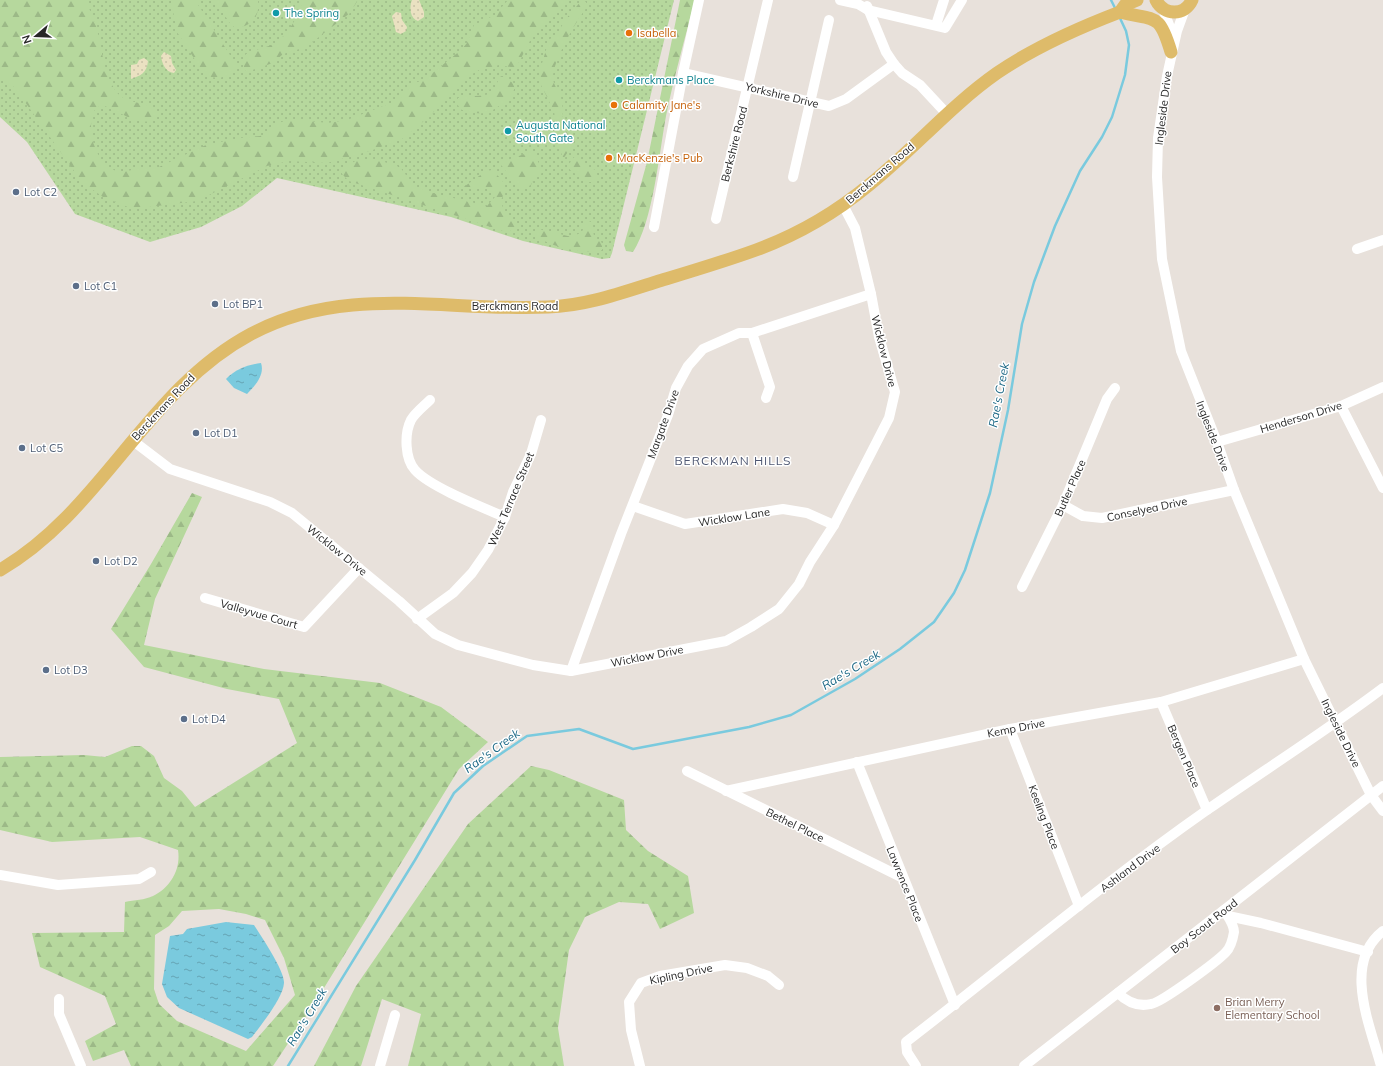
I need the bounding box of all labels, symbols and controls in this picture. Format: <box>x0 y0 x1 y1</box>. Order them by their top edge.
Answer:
place label: The Spring <box>284 6 339 20</box>
marker: The Spring <box>271 8 281 18</box>
north arrow <box>16 16 56 56</box>
place label: Isabella <box>637 26 676 40</box>
marker: Isabella <box>624 28 634 38</box>
text: N <box>19 33 35 45</box>
street label: Ingleside Drive <box>1152 70 1174 146</box>
place label: Berckmans Place <box>627 73 714 87</box>
marker: Berckmans Place <box>614 75 624 85</box>
street label: Yorkshire Drive <box>743 79 820 111</box>
place label: Calamity Jane's <box>622 98 701 112</box>
marker: Calamity Jane's <box>609 100 619 110</box>
street label: Berkshire Road <box>718 105 750 183</box>
place label: Augusta National South Gate <box>516 118 605 145</box>
marker: Augusta National South Gate <box>503 126 513 136</box>
street label: Berckmans Road <box>843 139 917 207</box>
place label: MacKenzie's Pub <box>617 151 703 165</box>
marker: MacKenzie's Pub <box>604 153 614 163</box>
place label: Lot C2 <box>24 185 57 199</box>
marker: Lot C2 <box>11 187 21 197</box>
place label: Lot C1 <box>84 279 117 293</box>
marker: Lot C1 <box>71 281 81 291</box>
place label: Lot BP1 <box>223 297 263 311</box>
marker: Lot BP1 <box>210 299 220 309</box>
street label: Berckmans Road <box>472 299 558 313</box>
street label: Wicklow Drive <box>868 314 900 389</box>
water label: Rae's Creek <box>985 361 1012 428</box>
street label: Berckmans Road <box>128 371 198 443</box>
street label: Margate Drive <box>644 388 682 460</box>
street label: Henderson Drive <box>1258 398 1344 436</box>
street label: Ingleside Drive <box>1193 399 1233 473</box>
place label: Lot D1 <box>204 426 238 440</box>
marker: Lot D1 <box>191 428 201 438</box>
place label: Lot C5 <box>30 441 63 455</box>
marker: Lot C5 <box>17 443 27 453</box>
street label: West Terrace Street <box>485 450 537 548</box>
district label: BERCKMAN HILLS <box>674 453 792 468</box>
street label: Butler Place <box>1051 457 1089 519</box>
street label: Conselyea Drive <box>1106 494 1188 524</box>
street label: Wicklow Lane <box>697 504 771 530</box>
street label: Wicklow Drive <box>304 521 370 579</box>
place label: Lot D2 <box>104 554 138 568</box>
marker: Lot D2 <box>91 556 101 566</box>
street label: Valleyvue Court <box>219 596 299 632</box>
street label: Wicklow Drive <box>609 642 685 670</box>
water label: Rae's Creek <box>819 646 883 693</box>
place label: Lot D3 <box>54 663 88 677</box>
marker: Lot D3 <box>41 665 51 675</box>
street label: Ingleside Drive <box>1318 696 1364 770</box>
place label: Lot D4 <box>192 712 226 726</box>
marker: Lot D4 <box>179 714 189 724</box>
street label: Kemp Drive <box>986 716 1046 740</box>
street label: Bergen Place <box>1164 722 1204 790</box>
water label: Rae's Creek <box>461 725 523 776</box>
street label: Keeling Place <box>1025 783 1063 851</box>
street label: Bethel Place <box>764 805 826 845</box>
street label: Ashland Drive <box>1097 841 1163 895</box>
street label: Lawrence Place <box>883 844 927 924</box>
street label: Boy Scout Road <box>1168 896 1240 956</box>
street label: Kipling Drive <box>648 961 714 987</box>
water label: Rae's Creek <box>283 984 330 1049</box>
place label: Brian Merry Elementary School <box>1225 995 1320 1022</box>
marker: Brian Merry Elementary School <box>1212 1003 1222 1013</box>

